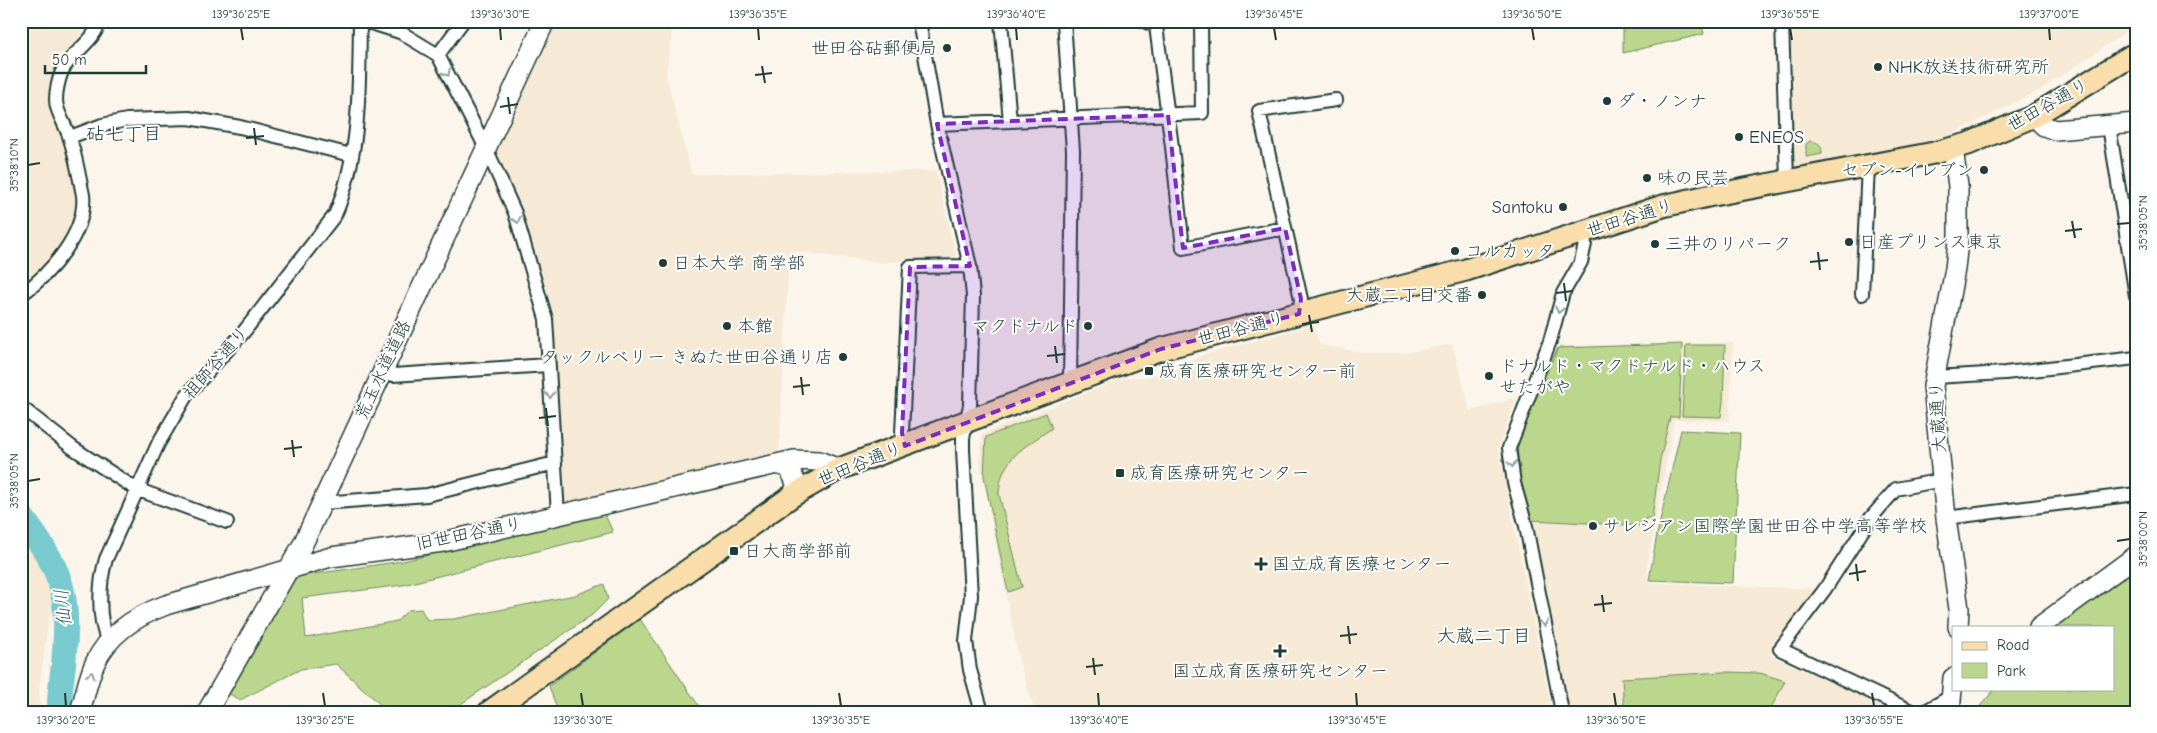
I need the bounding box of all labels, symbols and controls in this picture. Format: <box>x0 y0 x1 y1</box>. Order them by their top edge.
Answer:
text: 139°36'25"E <box>212 7 270 21</box>
text: 139°36'30"E <box>470 7 530 21</box>
text: 139°36'35"E <box>729 7 787 21</box>
text: 139°36'40"E <box>987 7 1045 21</box>
text: 139°36'45"E <box>1245 7 1303 21</box>
text: 139°36'50"E <box>1502 7 1562 21</box>
text: 139°36'55"E <box>1761 7 1819 21</box>
text: 139°37'00"E <box>2019 7 2079 21</box>
place label: 世田谷砧郵便局 <box>811 38 937 59</box>
scale bar <box>45 42 146 74</box>
marker: 世田谷砧郵便局 <box>941 42 953 54</box>
text: 50 m <box>52 51 87 69</box>
place label: NHK放送技術研究所 <box>1888 57 2049 78</box>
marker: NHK放送技術研究所 <box>1872 61 1884 73</box>
one-way arrow <box>441 68 451 77</box>
street label: 世田谷通り <box>2004 74 2092 136</box>
place label: ダ・ノンナ <box>1617 91 1707 112</box>
marker: ダ・ノンナ <box>1601 95 1613 107</box>
district label: 砧七丁目 <box>86 123 162 145</box>
place label: ENEOS <box>1749 127 1804 148</box>
marker: ENEOS <box>1733 131 1745 143</box>
text: 35°38'10"N <box>7 138 21 192</box>
place label: セブン-イレブン <box>1841 160 1974 181</box>
marker: セブン-イレブン <box>1978 164 1990 176</box>
place label: 味の民芸 <box>1657 168 1729 189</box>
marker: 味の民芸 <box>1641 172 1653 184</box>
street label: 世田谷通り <box>1584 195 1676 241</box>
text: 35°38'05"N <box>2136 195 2150 251</box>
place label: Santoku <box>1492 197 1553 218</box>
marker: Santoku <box>1557 201 1569 213</box>
one-way arrow <box>511 215 521 224</box>
place label: 日産プリンス東京 <box>1859 232 2003 253</box>
place label: 三井のリパーク <box>1665 234 1791 255</box>
marker: 日産プリンス東京 <box>1843 236 1855 248</box>
marker: 三井のリパーク <box>1649 238 1661 250</box>
place label: コルカッタ <box>1465 241 1555 262</box>
marker: コルカッタ <box>1449 245 1461 257</box>
place label: 日本大学 商学部 <box>673 253 805 274</box>
marker: 日本大学 商学部 <box>657 257 669 269</box>
place label: 大蔵二丁目交番 <box>1346 285 1472 306</box>
marker: 大蔵二丁目交番 <box>1476 289 1488 301</box>
one-way arrow <box>1554 306 1565 315</box>
street label: 世田谷通り <box>1195 308 1287 350</box>
place label: 本館 <box>737 316 773 337</box>
place label: マクドナルド <box>971 316 1078 337</box>
street label: 荒玉水道道路 <box>351 317 415 423</box>
marker: 本館 <box>721 320 733 332</box>
marker: マクドナルド <box>1082 320 1094 332</box>
street label: 祖師谷通り <box>179 322 253 404</box>
place label: タックルベリー きぬた世田谷通り店 <box>540 347 833 368</box>
marker: タックルベリー きぬた世田谷通り店 <box>837 351 849 363</box>
place label: ドナルド・マクドナルド・ハウス せたがや <box>1499 356 1765 398</box>
place label: 成育医療研究センター前 <box>1159 361 1356 382</box>
marker: 成育医療研究センター前 <box>1143 365 1155 377</box>
marker: ドナルド・マクドナルド・ハウス せたがや <box>1483 370 1495 382</box>
street label: 大蔵通り <box>1926 380 1950 454</box>
one-way arrow <box>545 392 556 400</box>
street label: 世田谷通り <box>814 437 906 491</box>
text: 35°38'05"N <box>7 453 21 509</box>
one-way arrow <box>1506 459 1516 468</box>
place label: 成育医療研究センター <box>1130 463 1309 484</box>
marker: 成育医療研究センター <box>1114 467 1126 479</box>
text: 35°38'00"N <box>2136 511 2150 567</box>
street label: 旧世田谷通り <box>414 513 524 555</box>
place label: サレジアン国際学園世田谷中学高等学校 <box>1603 516 1927 537</box>
marker: サレジアン国際学園世田谷中学高等学校 <box>1587 520 1599 532</box>
place label: 日大商学部前 <box>744 541 852 562</box>
marker: 日大商学部前 <box>728 545 740 557</box>
place label: 国立成育医療センター <box>1272 554 1451 575</box>
marker: 国立成育医療センター <box>1254 557 1268 571</box>
water label: 仙川 <box>50 588 76 628</box>
one-way arrow <box>1538 618 1548 627</box>
district label: 大蔵二丁目 <box>1436 625 1532 647</box>
legend <box>1952 626 2114 690</box>
text: Road <box>1997 636 2029 654</box>
marker: 国立成育医療研究センター <box>1273 644 1287 658</box>
place label: 国立成育医療研究センター <box>1172 661 1388 682</box>
text: Park <box>1997 662 2026 680</box>
one-way arrow <box>86 672 96 680</box>
text: 139°36'20"E <box>36 713 96 727</box>
text: 139°36'25"E <box>296 713 354 727</box>
text: 139°36'30"E <box>553 713 613 727</box>
text: 139°36'35"E <box>812 713 870 727</box>
text: 139°36'40"E <box>1070 713 1128 727</box>
text: 139°36'45"E <box>1328 713 1386 727</box>
text: 139°36'50"E <box>1586 713 1646 727</box>
text: 139°36'55"E <box>1845 713 1903 727</box>

